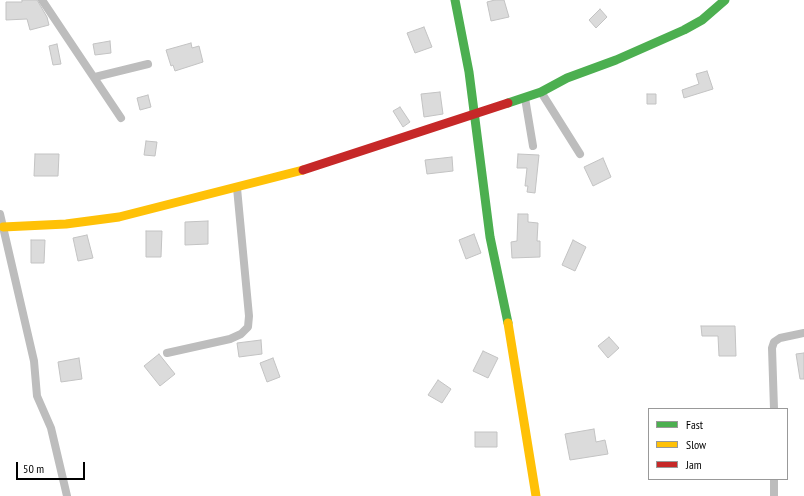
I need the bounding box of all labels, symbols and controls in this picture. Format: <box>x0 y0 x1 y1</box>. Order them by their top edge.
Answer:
legend <box>648 408 788 480</box>
text: Fast <box>686 417 703 432</box>
text: Slow <box>686 437 706 452</box>
scale bar <box>18 454 87 480</box>
text: Jam <box>686 457 702 472</box>
text: 50 m <box>23 461 44 476</box>

